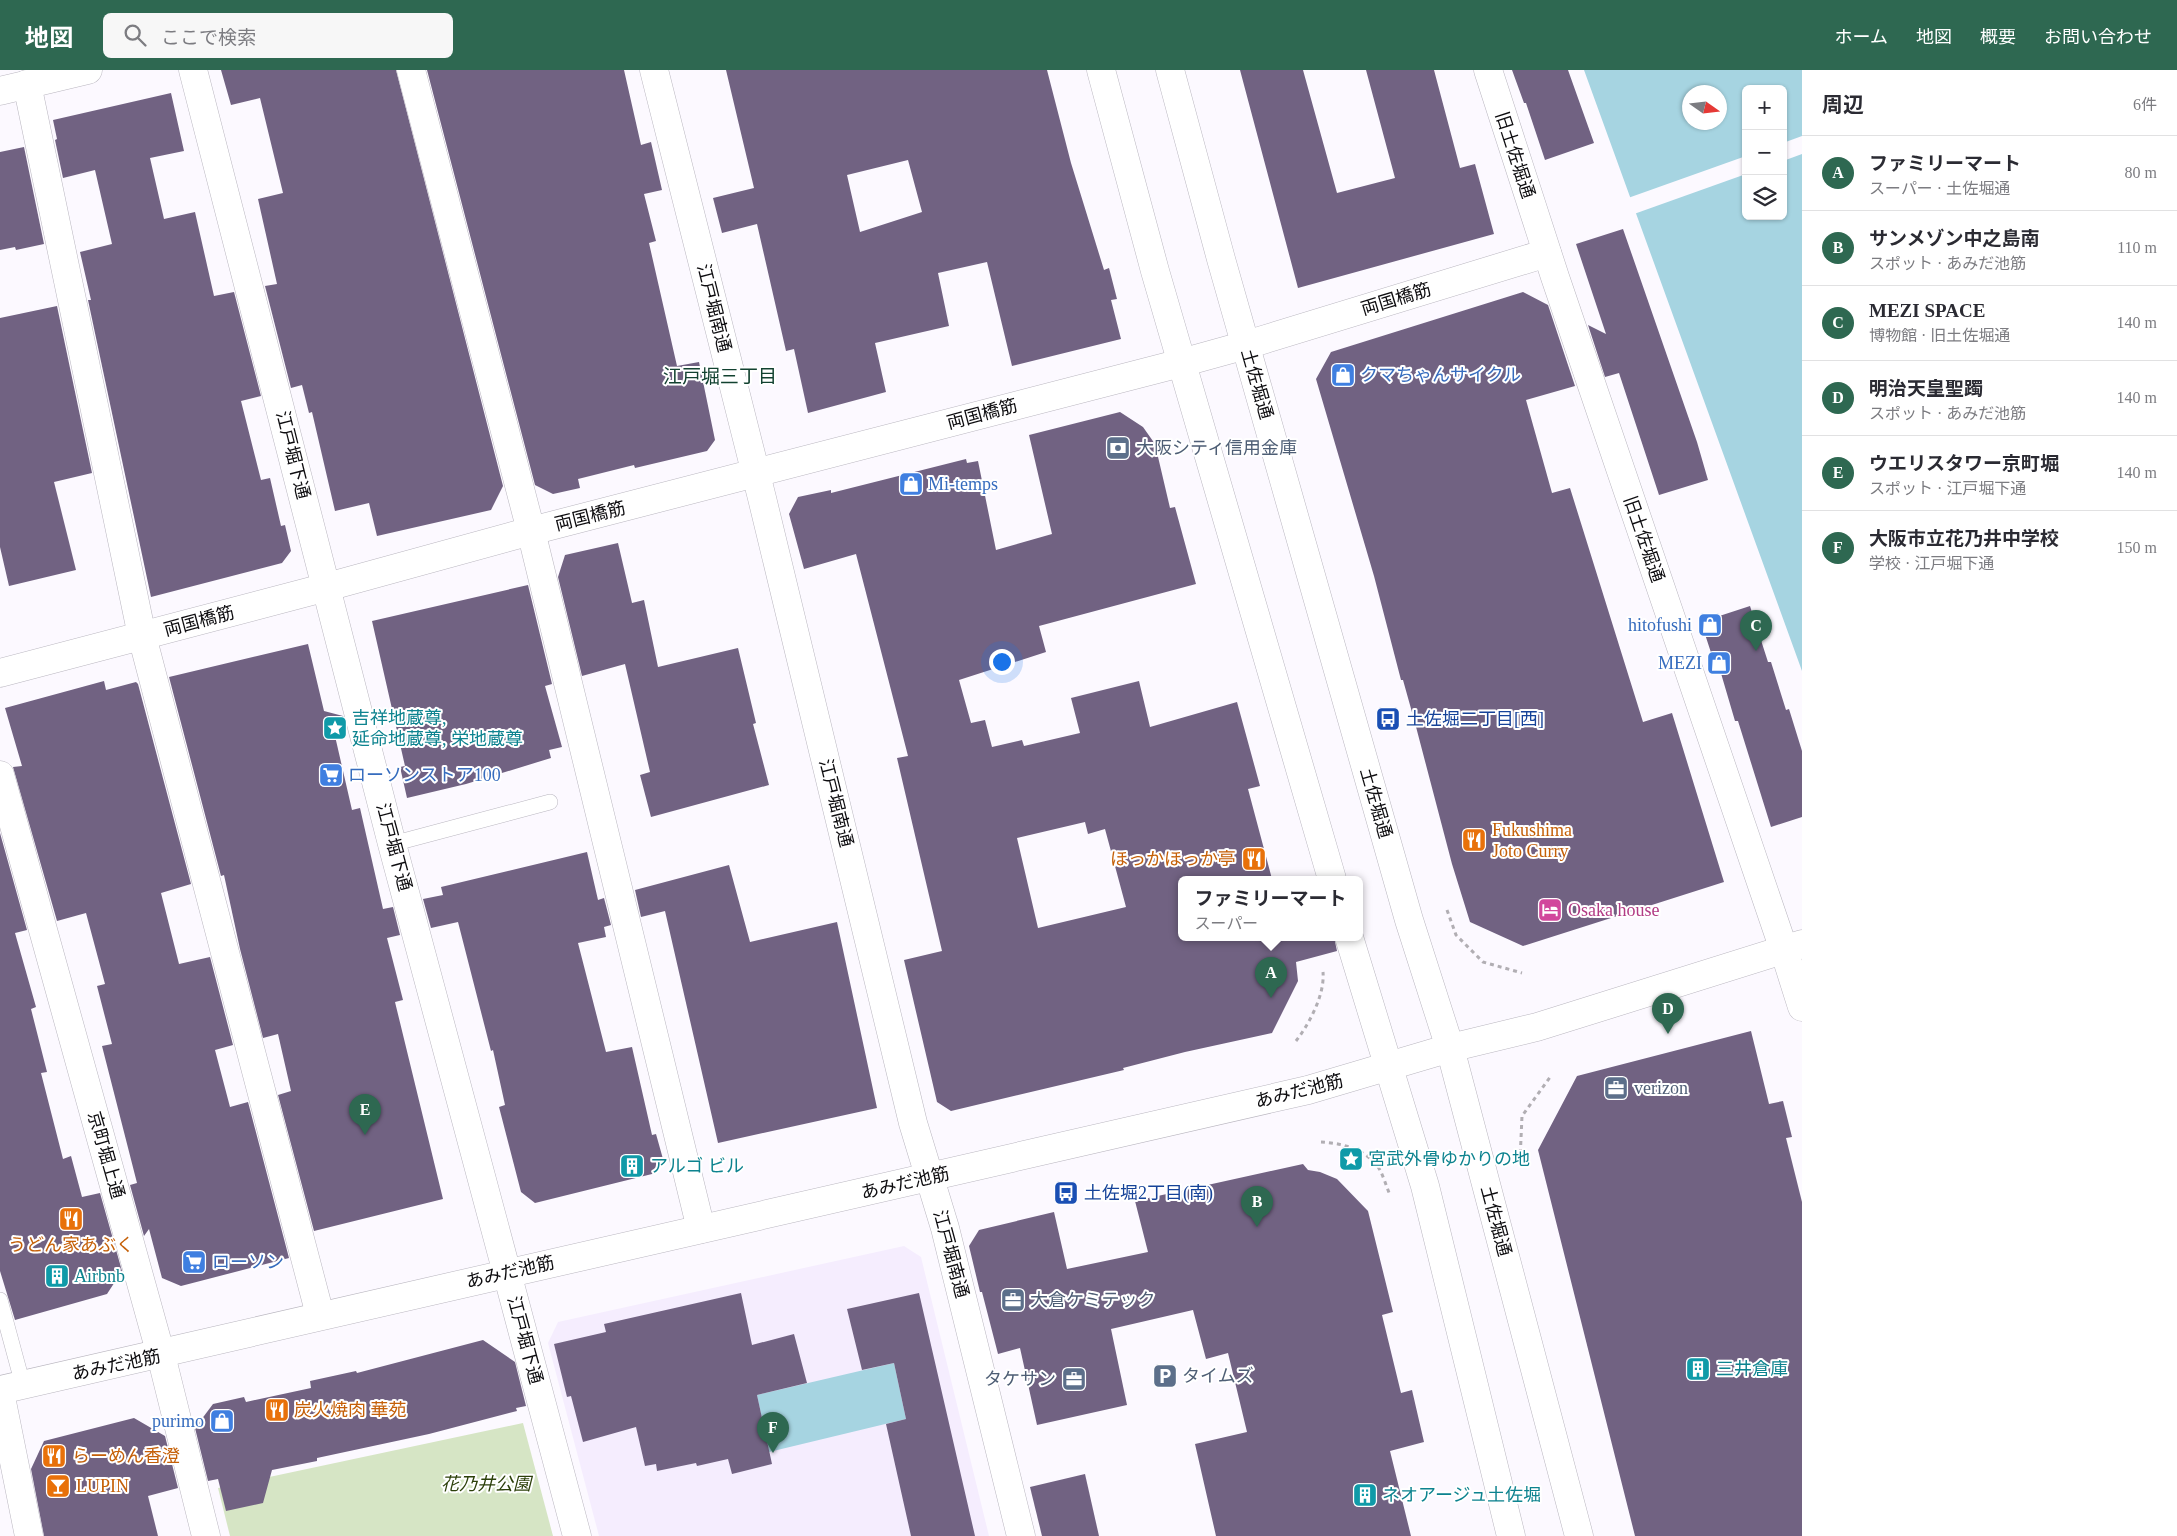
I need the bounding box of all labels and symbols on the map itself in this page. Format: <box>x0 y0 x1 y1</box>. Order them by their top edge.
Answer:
north arrow <box>1682 85 1727 130</box>
street label: 旧土佐堀通 <box>1492 109 1538 201</box>
street label: 江戸堀南通 <box>693 262 735 354</box>
street label: 両国橋筋 <box>1359 279 1433 319</box>
street label: 土佐堀通 <box>1237 347 1277 421</box>
shop icon: クマちゃんサイクル <box>1330 362 1356 388</box>
place label: クマちゃんサイクル <box>1360 365 1521 385</box>
district label: 江戸堀三丁目 <box>663 366 777 387</box>
street label: 両国橋筋 <box>945 395 1019 433</box>
street label: 江戸堀下通 <box>272 409 314 501</box>
bank icon: 大阪シティ信用金庫 <box>1105 435 1131 461</box>
place label: 大阪シティ信用金庫 <box>1136 438 1297 458</box>
shop icon: Mi-temps <box>898 471 924 497</box>
place label: Mi-temps <box>928 474 998 494</box>
street label: 旧土佐堀通 <box>1620 493 1668 585</box>
street label: 両国橋筋 <box>553 498 627 534</box>
street label: 両国橋筋 <box>162 602 236 640</box>
pin: C <box>1740 610 1772 651</box>
shop icon: hitofushi <box>1697 612 1723 638</box>
place label: hitofushi <box>1628 615 1692 635</box>
your location <box>989 649 1015 675</box>
shop icon: MEZI <box>1706 650 1732 676</box>
place label: MEZI <box>1658 653 1702 673</box>
bus stop icon: 土佐堀二丁目[西] <box>1375 706 1401 732</box>
place label: 吉祥地蔵尊, 延命地蔵尊, 栄地蔵尊 <box>352 708 523 749</box>
place label: 土佐堀二丁目[西] <box>1406 709 1544 729</box>
place icon: 吉祥地蔵尊, 延命地蔵尊, 栄地蔵尊 <box>322 715 348 741</box>
street label: 江戸堀南通 <box>815 757 857 849</box>
supermarket icon: ローソンストア100 <box>318 762 344 788</box>
place label: ローソンストア100 <box>348 765 501 785</box>
street label: 土佐堀通 <box>1356 766 1396 840</box>
street label: 江戸堀下通 <box>373 801 415 893</box>
place label: Fukushima Joto Curry <box>1492 820 1572 861</box>
restaurant icon: Fukushima Joto Curry <box>1461 827 1487 853</box>
restaurant icon: ほっかほっか亭 <box>1241 846 1267 872</box>
place label: ほっかほっか亭 <box>1110 849 1236 869</box>
hotel icon: Osaka house <box>1537 897 1563 923</box>
place label: Osaka house <box>1568 900 1659 920</box>
pin: A <box>1255 957 1287 998</box>
pin: D <box>1652 993 1684 1034</box>
street label: あみだ池筋 <box>1253 1070 1345 1112</box>
office icon: verizon <box>1603 1075 1629 1101</box>
place label: verizon <box>1634 1078 1688 1098</box>
pin: E <box>349 1094 381 1135</box>
street label: 京町堀上通 <box>84 1109 128 1201</box>
place icon: 宮武外骨ゆかりの地 <box>1338 1146 1364 1172</box>
place label: 宮武外骨ゆかりの地 <box>1368 1149 1530 1169</box>
building icon: アルゴ ビル <box>619 1153 645 1179</box>
place label: アルゴ ビル <box>650 1156 744 1176</box>
street label: あみだ池筋 <box>859 1163 951 1203</box>
bus stop icon: 土佐堀2丁目(南) <box>1053 1180 1079 1206</box>
place label: 土佐堀2丁目(南) <box>1084 1183 1213 1204</box>
street label: 土佐堀通 <box>1477 1184 1515 1258</box>
pin: B <box>1241 1186 1273 1227</box>
restaurant icon: うどん家あぶく <box>58 1206 84 1232</box>
street label: 江戸堀南通 <box>930 1208 972 1300</box>
place label: うどん家あぶく <box>8 1235 134 1255</box>
supermarket icon: ローソン <box>181 1249 207 1275</box>
place label: ローソン <box>212 1252 284 1272</box>
street label: あみだ池筋 <box>464 1252 556 1292</box>
building icon: Airbnb <box>44 1263 70 1289</box>
place label: Airbnb <box>74 1266 125 1286</box>
office icon: 大倉ケミテック <box>1000 1287 1026 1313</box>
place label: 大倉ケミテック <box>1030 1290 1155 1310</box>
street label: 江戸堀下通 <box>504 1294 546 1386</box>
street label: あみだ池筋 <box>70 1346 162 1384</box>
building icon: 三井倉庫 <box>1685 1356 1711 1382</box>
place label: 三井倉庫 <box>1716 1359 1788 1379</box>
parking icon: タイムズ <box>1152 1363 1178 1389</box>
office icon: タケサン <box>1061 1366 1087 1392</box>
place label: タイムズ <box>1182 1366 1254 1386</box>
place label: タケサン <box>984 1369 1056 1389</box>
restaurant icon: 炭火焼肉 華苑 <box>264 1397 290 1423</box>
place label: 炭火焼肉 華苑 <box>294 1400 407 1420</box>
shop icon: purimo <box>209 1408 235 1434</box>
place label: purimo <box>152 1411 204 1431</box>
pin: F <box>757 1412 789 1453</box>
restaurant icon: らーめん香澄 <box>41 1443 67 1469</box>
place label: らーめん香澄 <box>72 1446 180 1466</box>
bar icon: LUPIN <box>45 1473 71 1499</box>
park label: 花乃井公園 <box>441 1474 534 1494</box>
place label: LUPIN <box>76 1476 129 1496</box>
building icon: ネオアージュ土佐堀 <box>1352 1482 1378 1508</box>
place label: ネオアージュ土佐堀 <box>1382 1485 1541 1505</box>

